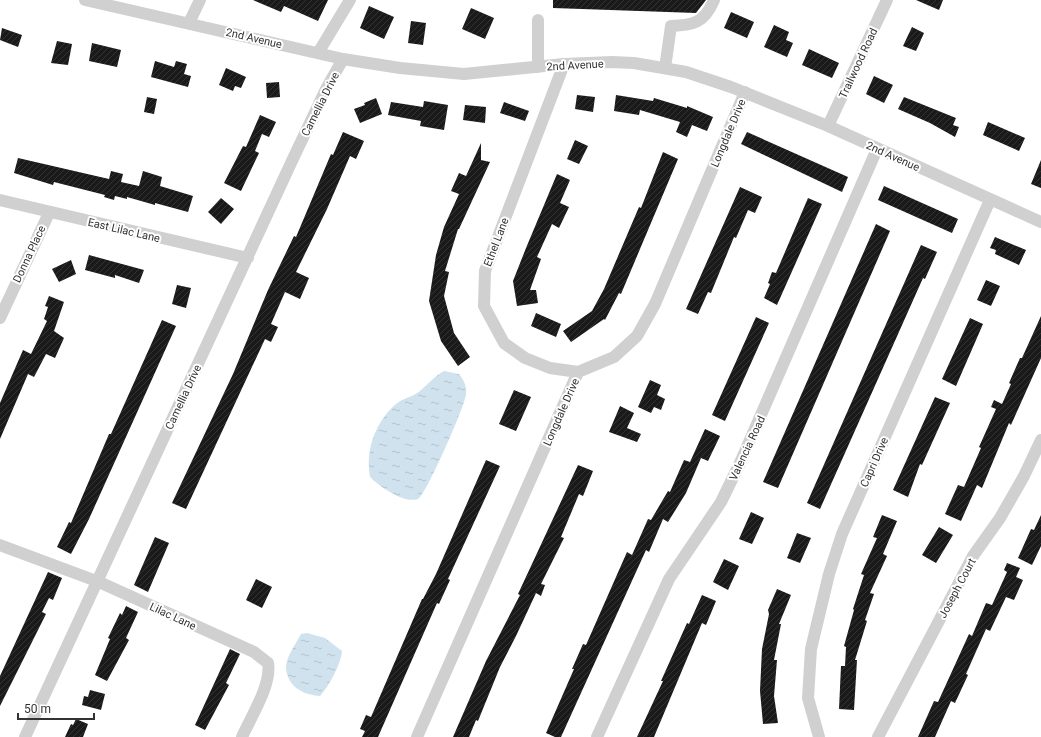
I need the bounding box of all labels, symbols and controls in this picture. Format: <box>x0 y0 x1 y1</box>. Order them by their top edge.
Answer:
street label: 2nd Avenue <box>225 26 283 51</box>
street label: Trailwood Road <box>837 26 880 100</box>
street label: 2nd Avenue <box>546 58 604 73</box>
street label: Camellia Drive <box>299 70 342 138</box>
street label: Longdale Drive <box>708 97 749 169</box>
street label: 2nd Avenue <box>864 139 922 174</box>
street label: East Lilac Lane <box>86 216 161 245</box>
street label: Ethel Lane <box>481 216 512 268</box>
street label: Donna Place <box>11 223 48 285</box>
street label: Camellia Drive <box>163 363 204 432</box>
street label: Longdale Drive <box>541 376 582 448</box>
street label: Valencia Road <box>727 414 768 483</box>
street label: Capri Drive <box>858 435 891 489</box>
street label: Joseph Court <box>936 556 979 620</box>
street label: Lilac Lane <box>148 600 198 633</box>
scale bar <box>18 695 94 721</box>
text: 50 m <box>24 702 51 716</box>

